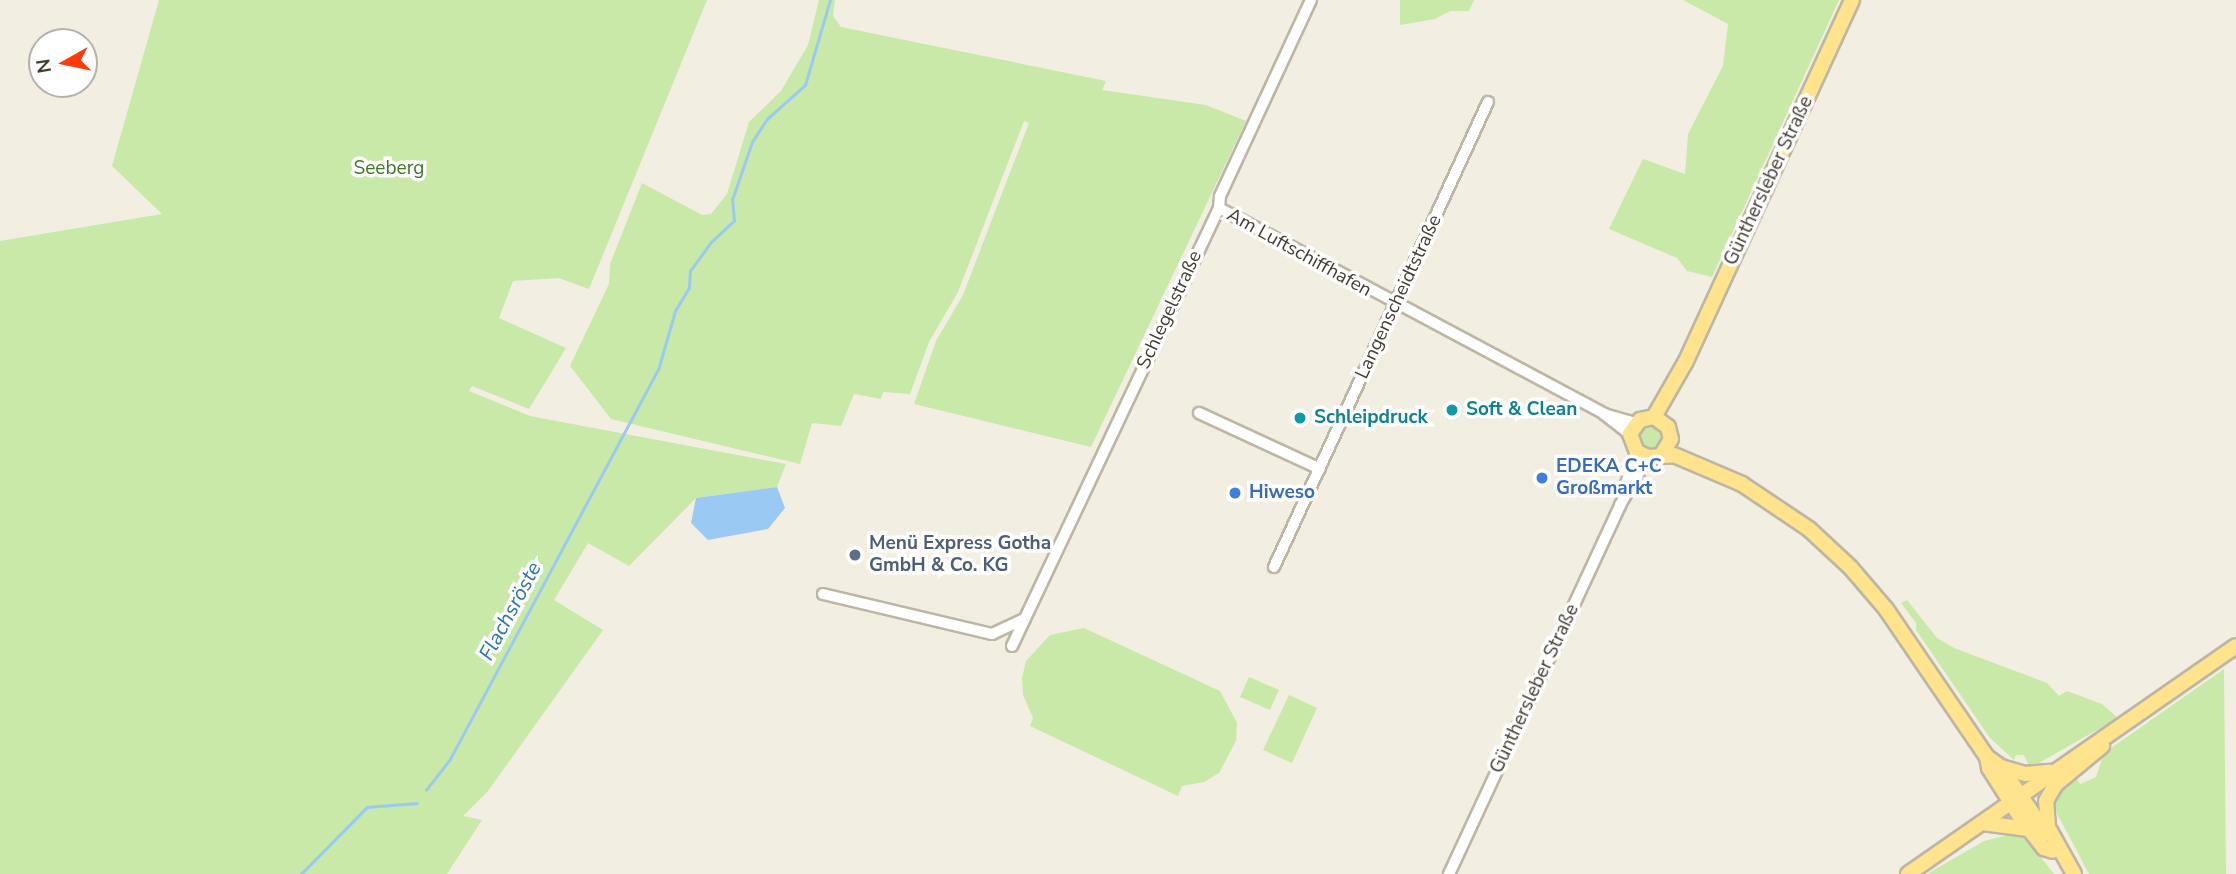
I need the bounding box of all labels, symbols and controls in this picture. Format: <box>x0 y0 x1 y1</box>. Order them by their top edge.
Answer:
north arrow <box>28 28 98 98</box>
text: N <box>30 57 58 75</box>
street label: Günthersleber Straße <box>1720 93 1818 269</box>
park label: Seeberg <box>354 158 424 180</box>
street label: Am Luftschiffhafen <box>1223 204 1375 302</box>
street label: Langenscheidtstraße <box>1351 211 1447 383</box>
street label: Schlegelstraße <box>1133 247 1207 373</box>
place label: Soft & Clean <box>1466 399 1577 421</box>
marker: Soft & Clean <box>1444 402 1460 418</box>
place label: Schleipdruck <box>1314 407 1428 429</box>
marker: Schleipdruck <box>1292 410 1308 426</box>
place label: EDEKA C+C Großmarkt <box>1556 456 1662 500</box>
marker: EDEKA C+C Großmarkt <box>1534 470 1550 486</box>
place label: Hiweso <box>1249 482 1315 504</box>
marker: Hiweso <box>1227 485 1243 501</box>
place label: Menü Express Gotha GmbH & Co. KG <box>869 533 1051 577</box>
marker: Menü Express Gotha GmbH & Co. KG <box>847 547 863 563</box>
water label: Flachsröste <box>474 557 546 665</box>
street label: Günthersleber Straße <box>1486 601 1584 777</box>

